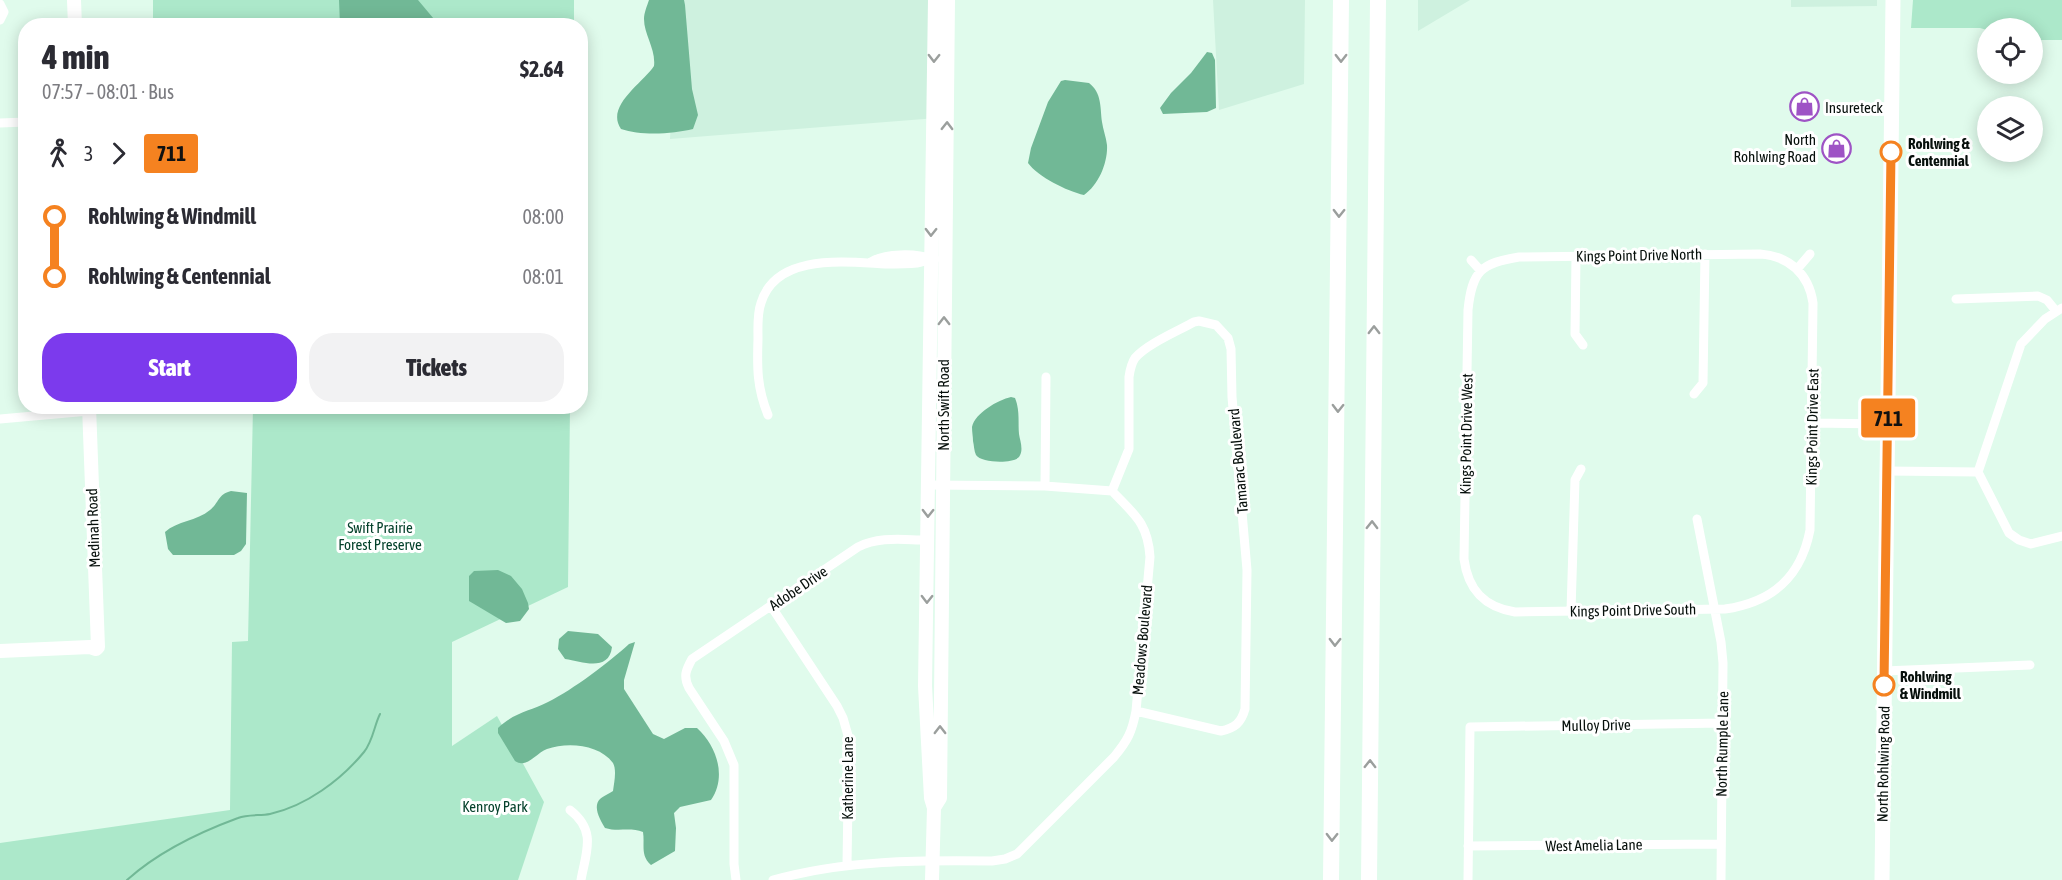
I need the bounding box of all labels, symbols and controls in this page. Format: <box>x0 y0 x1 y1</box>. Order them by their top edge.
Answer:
map controls <box>1977 18 2043 162</box>
button: locate <box>1977 18 2043 84</box>
text: 4 min <box>42 38 109 76</box>
one-way arrow <box>928 54 940 63</box>
one-way arrow <box>1335 54 1347 63</box>
text: $2.64 <box>520 56 564 82</box>
text: 07:57 – 08:01 · Bus <box>42 80 174 103</box>
shop icon: Insureteck <box>1788 91 1820 123</box>
button: layers <box>1977 96 2043 162</box>
place label: Insureteck <box>1825 99 1883 116</box>
one-way arrow <box>941 122 953 131</box>
place label: North Rohlwing Road <box>1734 131 1816 165</box>
shop icon: North Rohlwing Road <box>1821 132 1853 164</box>
place label: Rohlwing & Centennial <box>1908 135 1970 169</box>
icon: walk <box>42 137 75 170</box>
icon: forward <box>102 137 135 170</box>
text: 711 <box>156 141 186 165</box>
marker: Rohlwing & Centennial <box>1880 141 1902 163</box>
text: 3 <box>84 142 93 165</box>
text: Rohlwing & Windmill <box>88 203 256 229</box>
text: 08:00 <box>522 205 564 228</box>
one-way arrow <box>1333 209 1346 218</box>
one-way arrow <box>925 227 938 236</box>
street label: Kings Point Drive North <box>1576 245 1702 265</box>
text: Rohlwing & Centennial <box>88 263 271 289</box>
text: 08:01 <box>522 265 564 288</box>
one-way arrow <box>938 317 950 326</box>
one-way arrow <box>1368 325 1380 334</box>
button: Start <box>42 333 297 402</box>
button: Tickets <box>309 333 564 402</box>
street label: North Swift Road <box>935 359 952 451</box>
street label: Kings Point Drive East <box>1802 368 1822 486</box>
street label: Kings Point Drive West <box>1456 373 1476 495</box>
line badge: 711 <box>1854 398 1922 438</box>
one-way arrow <box>1332 404 1344 413</box>
text: 711 <box>1873 406 1903 430</box>
street label: Tamarac Boulevard <box>1225 408 1251 514</box>
street label: Medinah Road <box>83 488 103 568</box>
one-way arrow <box>922 508 934 517</box>
park label: Swift Prairie Forest Preserve <box>338 519 422 553</box>
one-way arrow <box>1366 520 1378 529</box>
street label: Adobe Drive <box>766 562 831 614</box>
street label: Meadows Boulevard <box>1129 584 1155 696</box>
one-way arrow <box>920 594 933 603</box>
street label: Kings Point Drive South <box>1570 600 1696 620</box>
one-way arrow <box>1329 637 1341 646</box>
place label: Rohlwing & Windmill <box>1900 668 1962 702</box>
marker: Rohlwing & Windmill <box>1873 674 1895 696</box>
street label: North Rumple Lane <box>1713 691 1731 797</box>
street label: North Rohlwing Road <box>1873 706 1893 822</box>
street label: Mulloy Drive <box>1561 716 1631 734</box>
one-way arrow <box>934 726 946 735</box>
street label: Katherine Lane <box>839 736 856 820</box>
one-way arrow <box>1363 759 1376 768</box>
park label: Kenroy Park <box>462 798 528 815</box>
one-way arrow <box>1326 832 1338 841</box>
street label: West Amelia Lane <box>1545 836 1643 854</box>

